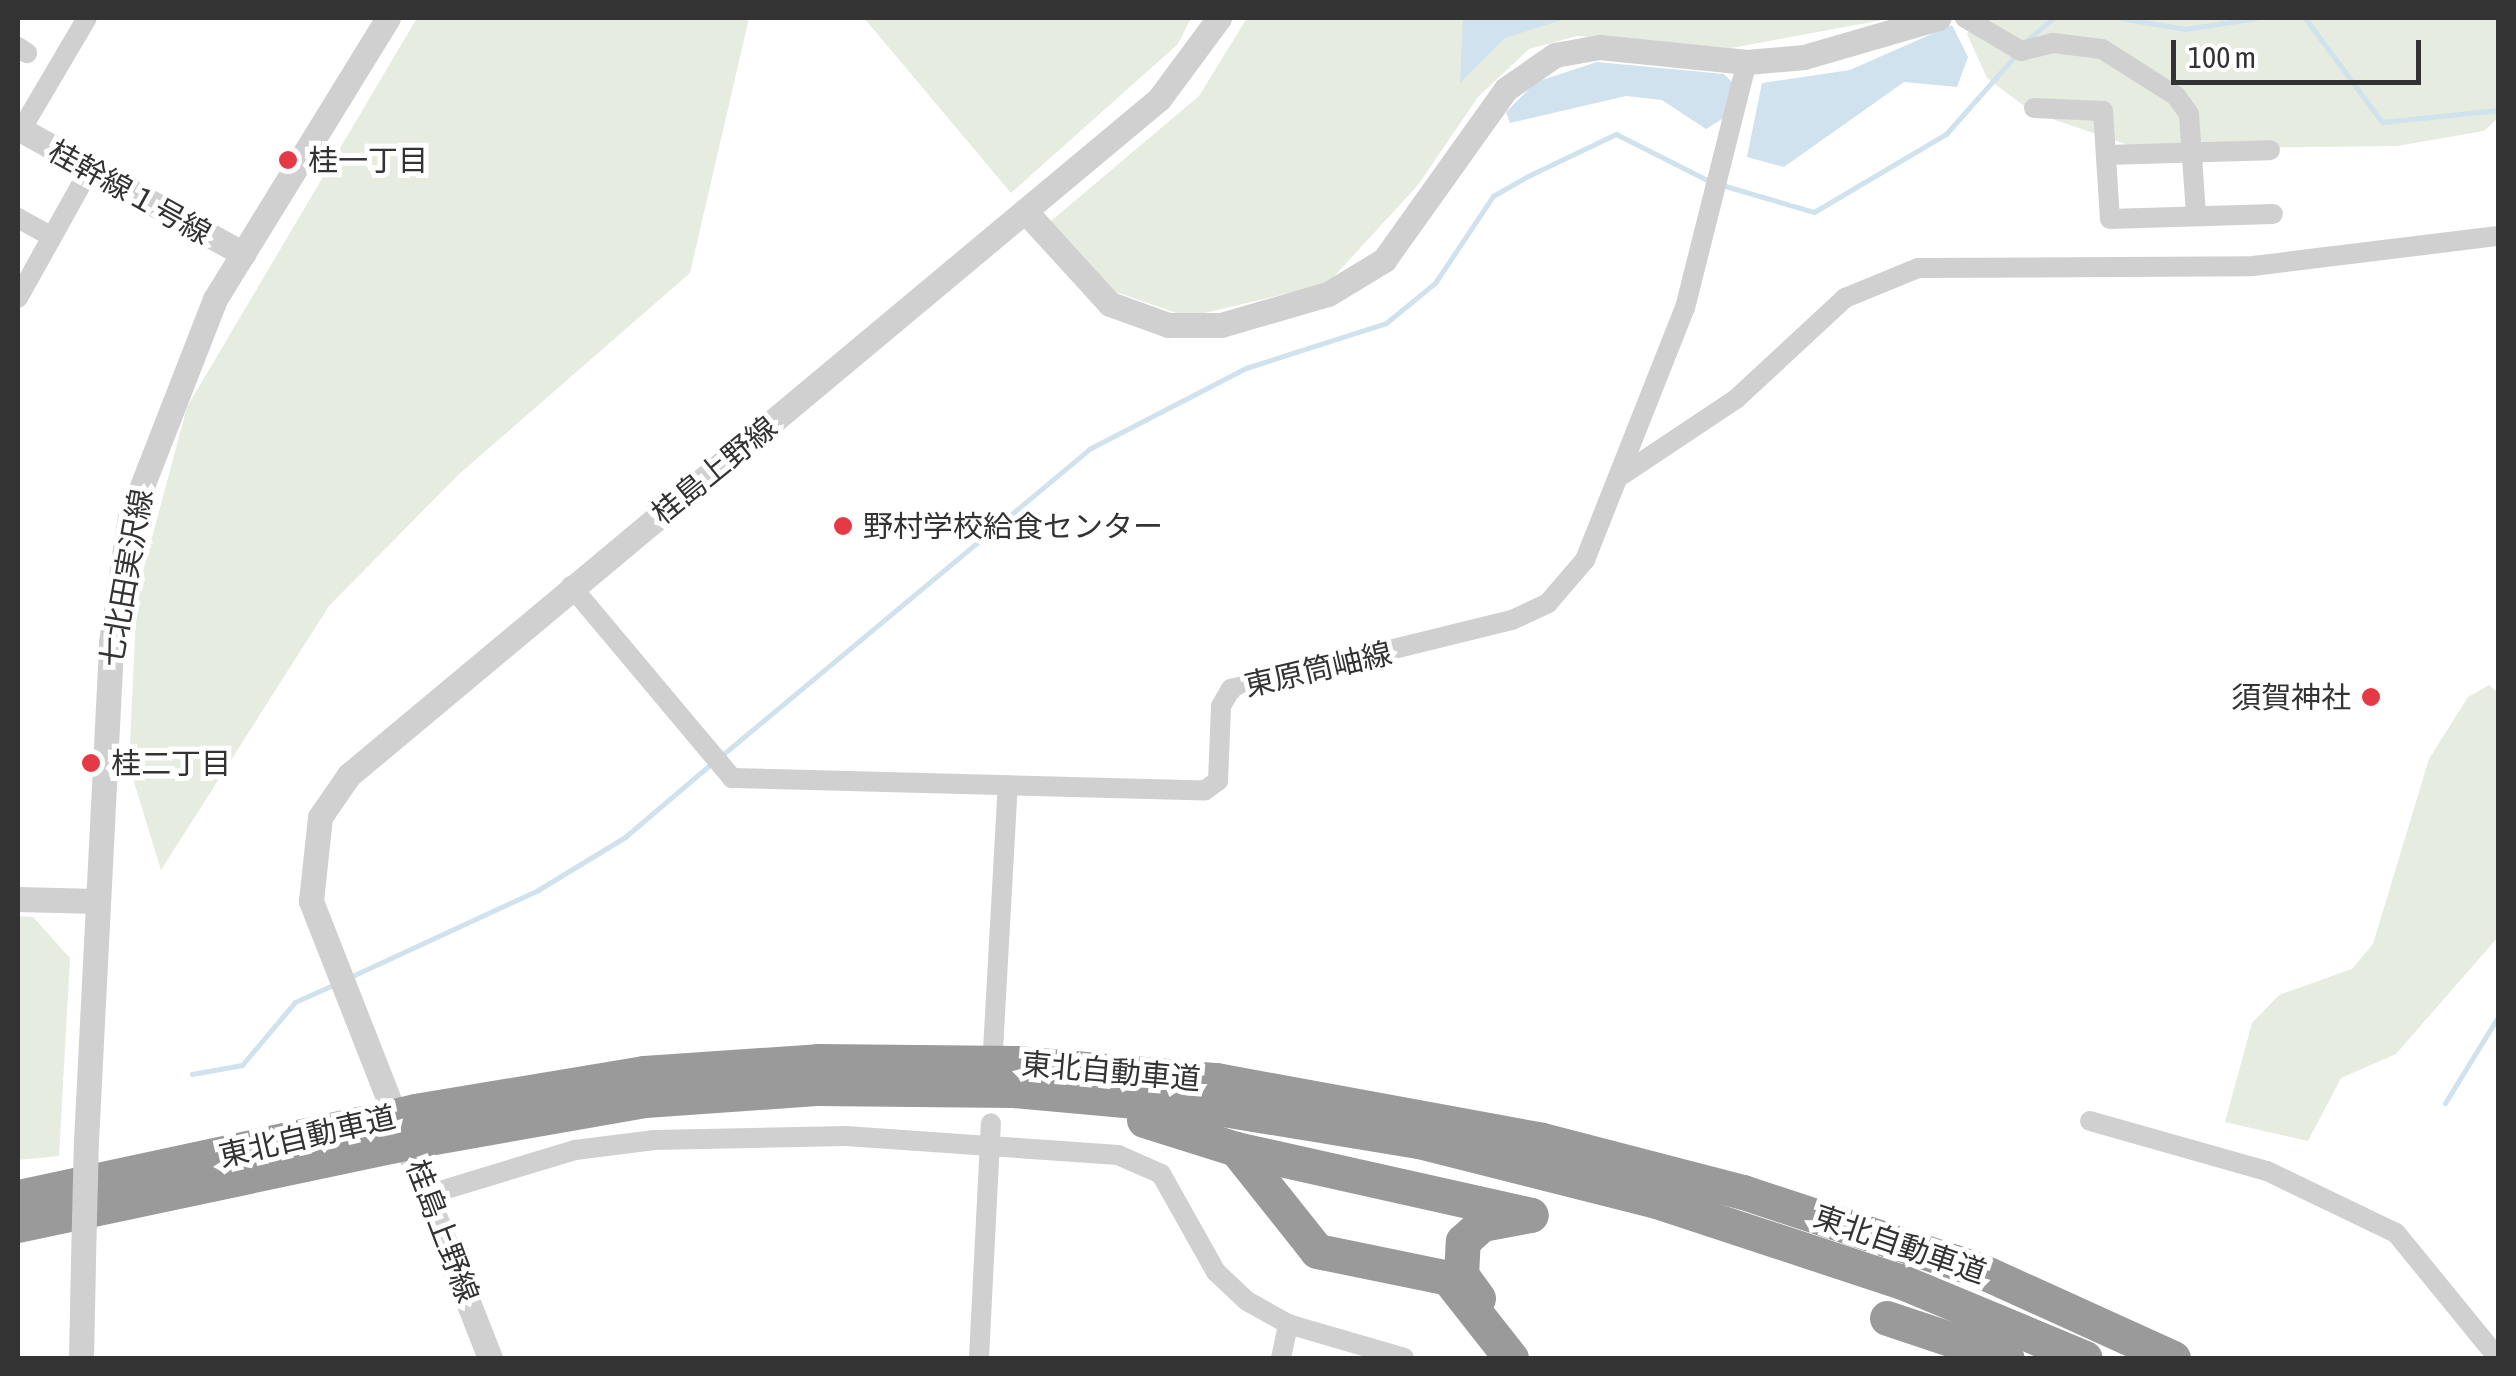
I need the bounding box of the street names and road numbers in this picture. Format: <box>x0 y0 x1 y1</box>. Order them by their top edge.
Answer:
street label: 桂幹線１号線 <box>43 133 217 251</box>
street label: 桂島上野線 <box>644 409 784 531</box>
street label: 七北田実沢線 <box>93 486 159 670</box>
street label: 東原筒岫線 <box>1241 635 1395 703</box>
street label: 東北自動車道 <box>1020 1045 1202 1097</box>
street label: 東北自動車道 <box>215 1098 399 1174</box>
street label: 桂島上野線 <box>399 1155 487 1307</box>
street label: 東北自動車道 <box>1809 1198 1991 1290</box>

